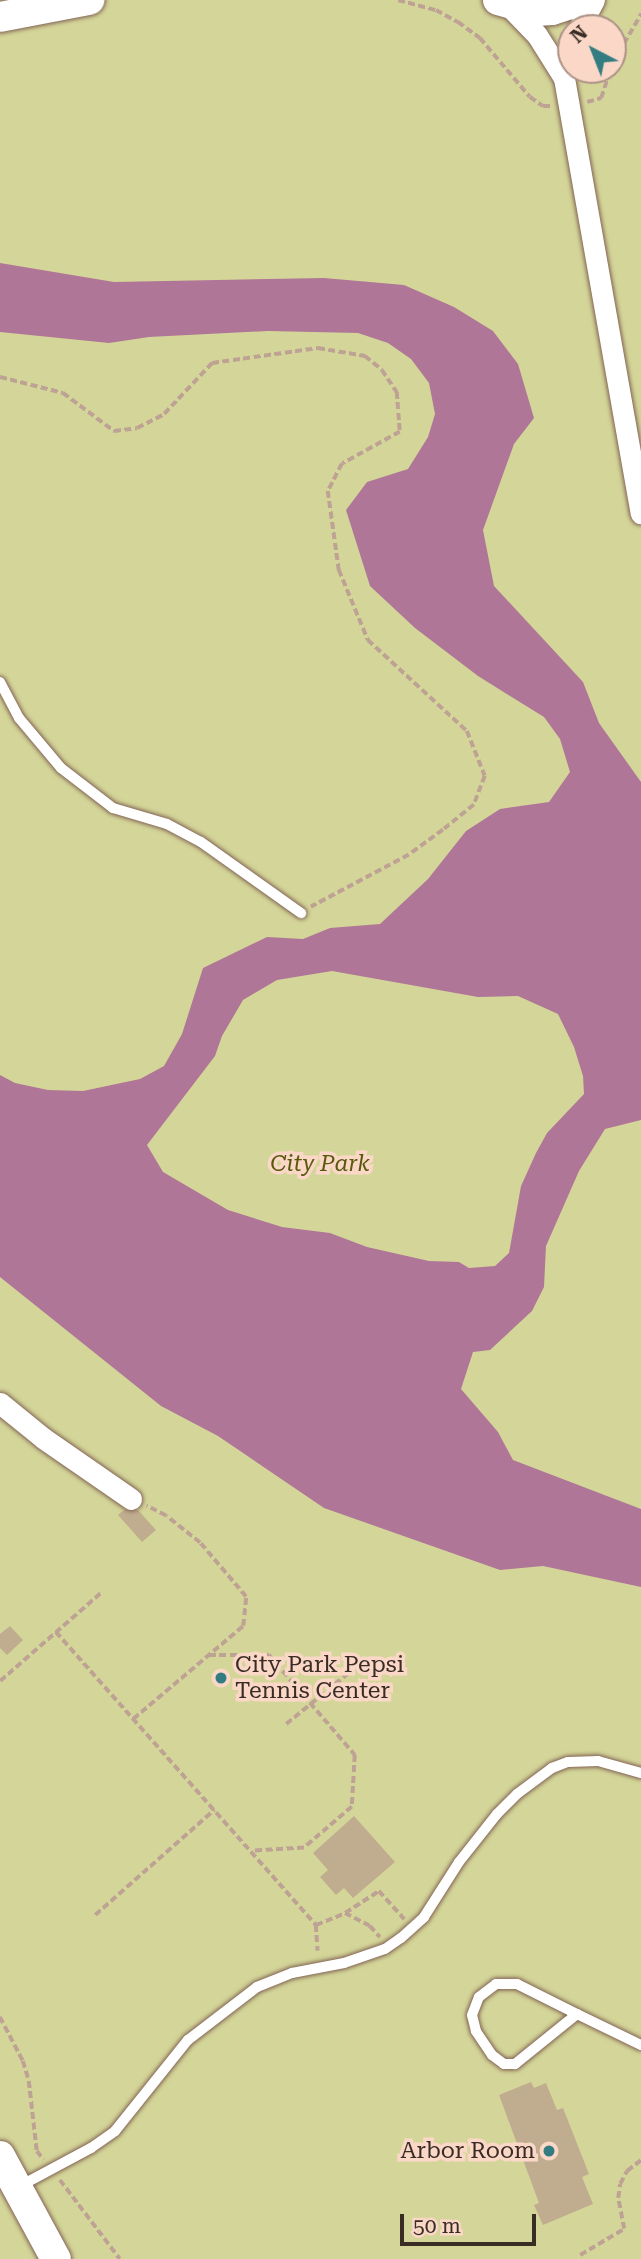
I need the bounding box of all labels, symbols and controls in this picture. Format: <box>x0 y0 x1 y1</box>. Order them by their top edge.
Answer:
north arrow <box>557 14 627 84</box>
text: N <box>566 21 592 48</box>
park label: City Park <box>270 1150 370 1178</box>
place label: City Park Pepsi Tennis Center <box>235 1651 404 1705</box>
marker: City Park Pepsi Tennis Center <box>213 1670 229 1686</box>
place label: Arbor Room <box>400 2137 535 2165</box>
marker: Arbor Room <box>541 2143 557 2159</box>
scale bar <box>403 2200 540 2244</box>
text: 50 m <box>413 2214 461 2238</box>

